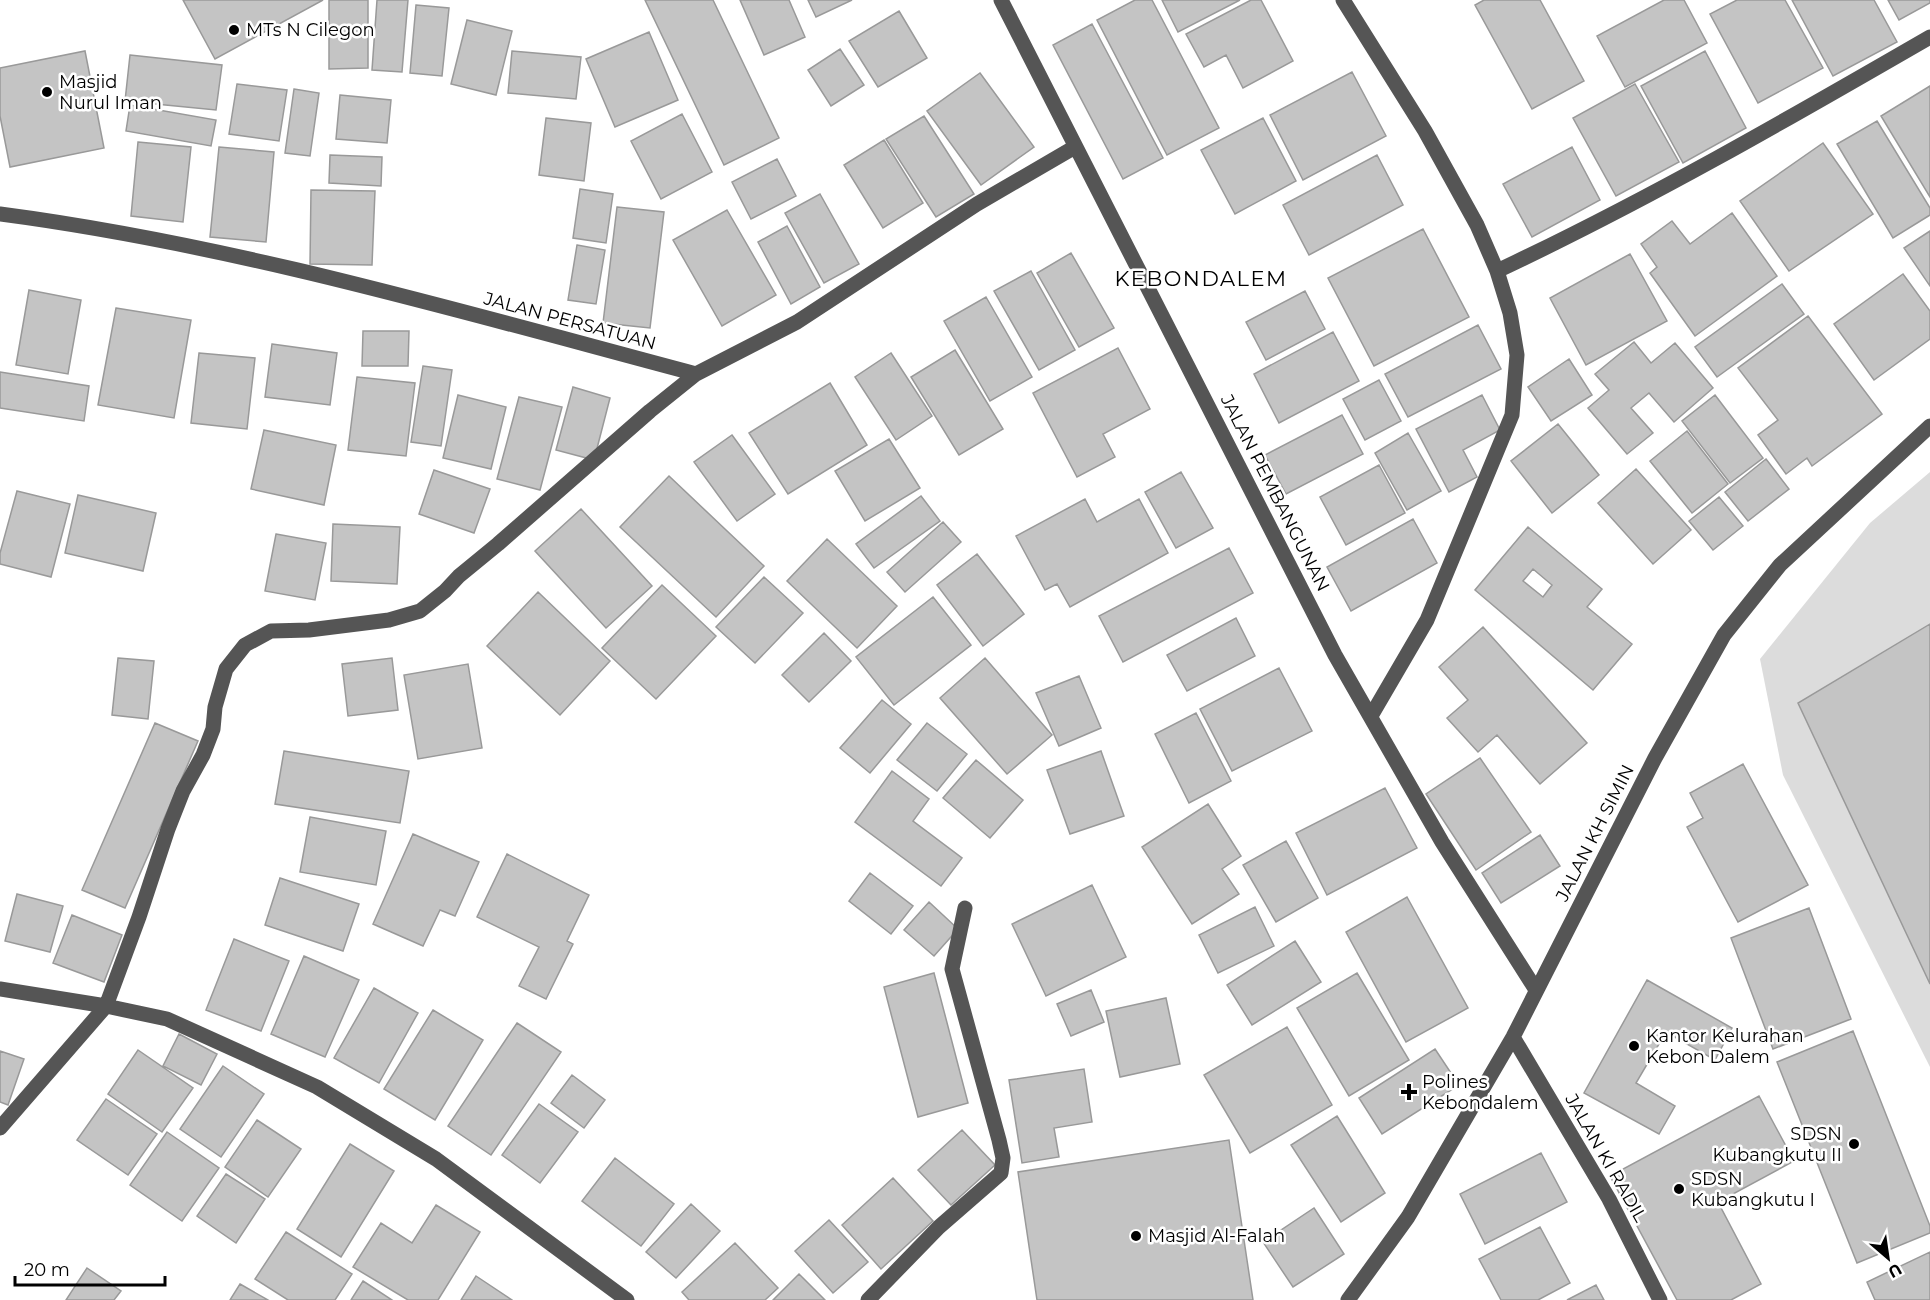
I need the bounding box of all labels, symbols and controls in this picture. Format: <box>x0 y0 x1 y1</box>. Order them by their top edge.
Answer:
place label: MTs N Cilegon <box>246 19 375 41</box>
marker: MTs N Cilegon <box>227 23 241 37</box>
place label: Masjid Nurul Iman <box>59 71 162 114</box>
marker: Masjid Nurul Iman <box>40 85 54 99</box>
district label: KEBONDALEM <box>1114 266 1288 291</box>
street label: JALAN PERSATUAN <box>481 287 658 355</box>
street label: JALAN PEMBANGUNAN <box>1215 390 1334 595</box>
street label: JALAN KH SIMIN <box>1551 761 1639 906</box>
place label: Kantor Kelurahan Kebon Dalem <box>1646 1025 1804 1068</box>
marker: Kantor Kelurahan Kebon Dalem <box>1627 1039 1641 1053</box>
place label: Polines Kebondalem <box>1422 1071 1539 1114</box>
marker: Polines Kebondalem <box>1400 1083 1418 1101</box>
street label: JALAN KI RADIL <box>1560 1089 1652 1226</box>
place label: SDSN Kubangkutu II <box>1713 1123 1842 1166</box>
marker: SDSN Kubangkutu II <box>1847 1137 1861 1151</box>
place label: SDSN Kubangkutu I <box>1691 1168 1815 1211</box>
marker: SDSN Kubangkutu I <box>1672 1182 1686 1196</box>
place label: Masjid Al-Falah <box>1148 1225 1285 1247</box>
north arrow <box>1858 1228 1918 1288</box>
marker: Masjid Al-Falah <box>1129 1229 1143 1243</box>
scale bar <box>15 1249 165 1287</box>
text: 20 m <box>24 1259 70 1281</box>
text: U <box>1885 1259 1905 1282</box>

